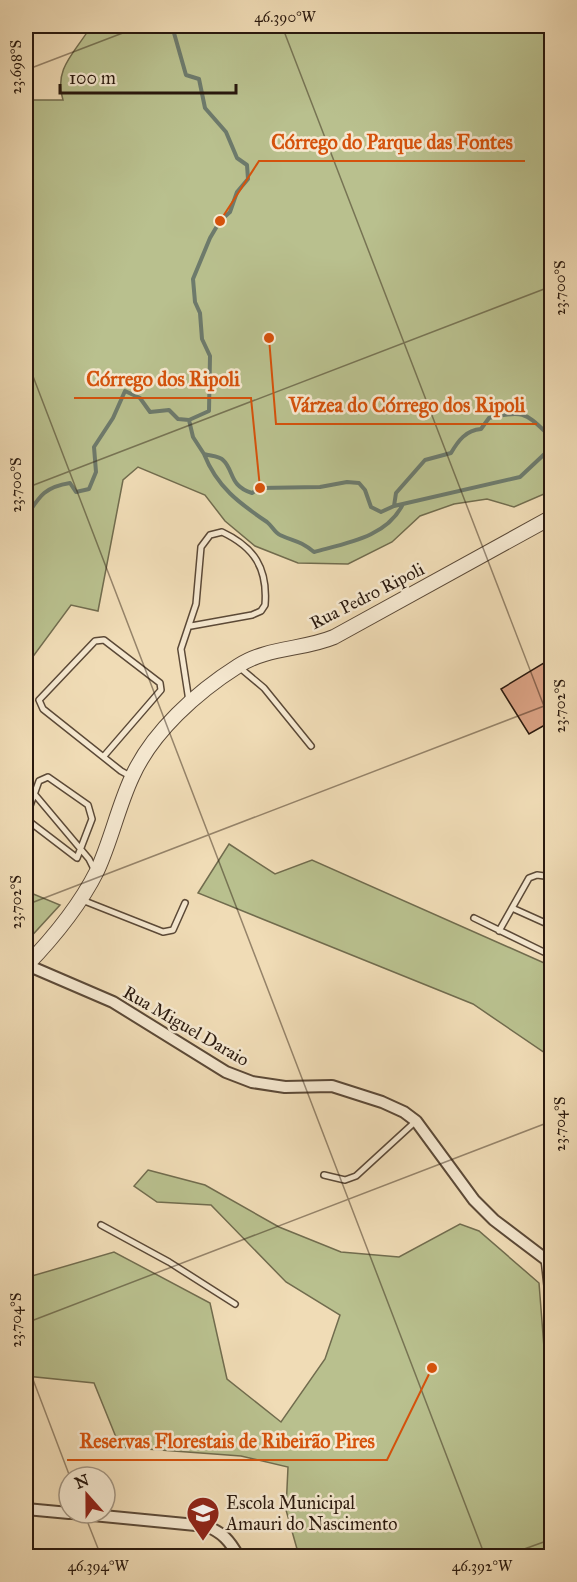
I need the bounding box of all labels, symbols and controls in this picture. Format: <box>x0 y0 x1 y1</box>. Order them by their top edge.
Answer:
text: 46.390°W <box>254 8 317 26</box>
text: 23.698°S <box>7 40 25 94</box>
scale bar <box>60 57 236 95</box>
text: 100 m <box>69 67 116 89</box>
callout: Córrego do Parque das Fontes <box>259 123 525 161</box>
text: Córrego do Parque das Fontes <box>271 130 514 155</box>
text: 23.700°S <box>551 260 569 316</box>
callout: Córrego dos Ripoli <box>74 360 251 398</box>
text: Córrego dos Ripoli <box>86 367 240 392</box>
callout: Várzea do Córrego dos Ripoli <box>276 386 537 424</box>
text: Várzea do Córrego dos Ripoli <box>288 393 526 418</box>
text: 23.700°S <box>7 457 25 513</box>
street label: Rua Pedro Ripoli <box>306 558 428 634</box>
text: 23.702°S <box>551 679 569 733</box>
text: 23.702°S <box>7 875 25 929</box>
street label: Rua Miguel Daraio <box>119 981 253 1072</box>
text: 23.704°S <box>551 1097 569 1151</box>
text: 23.704°S <box>7 1293 25 1347</box>
callout: Reservas Florestais de Ribeirão Pires <box>67 1422 387 1460</box>
text: Reservas Florestais de Ribeirão Pires <box>79 1429 375 1453</box>
north arrow <box>57 1465 117 1525</box>
text: N <box>72 1470 92 1493</box>
place label: Escola Municipal Amauri do Nascimento <box>225 1492 398 1535</box>
school or university icon: Escola Municipal Amauri do Nascimento <box>185 1495 221 1542</box>
text: 46.394°W <box>67 1557 129 1575</box>
text: 46.392°W <box>452 1557 513 1575</box>

